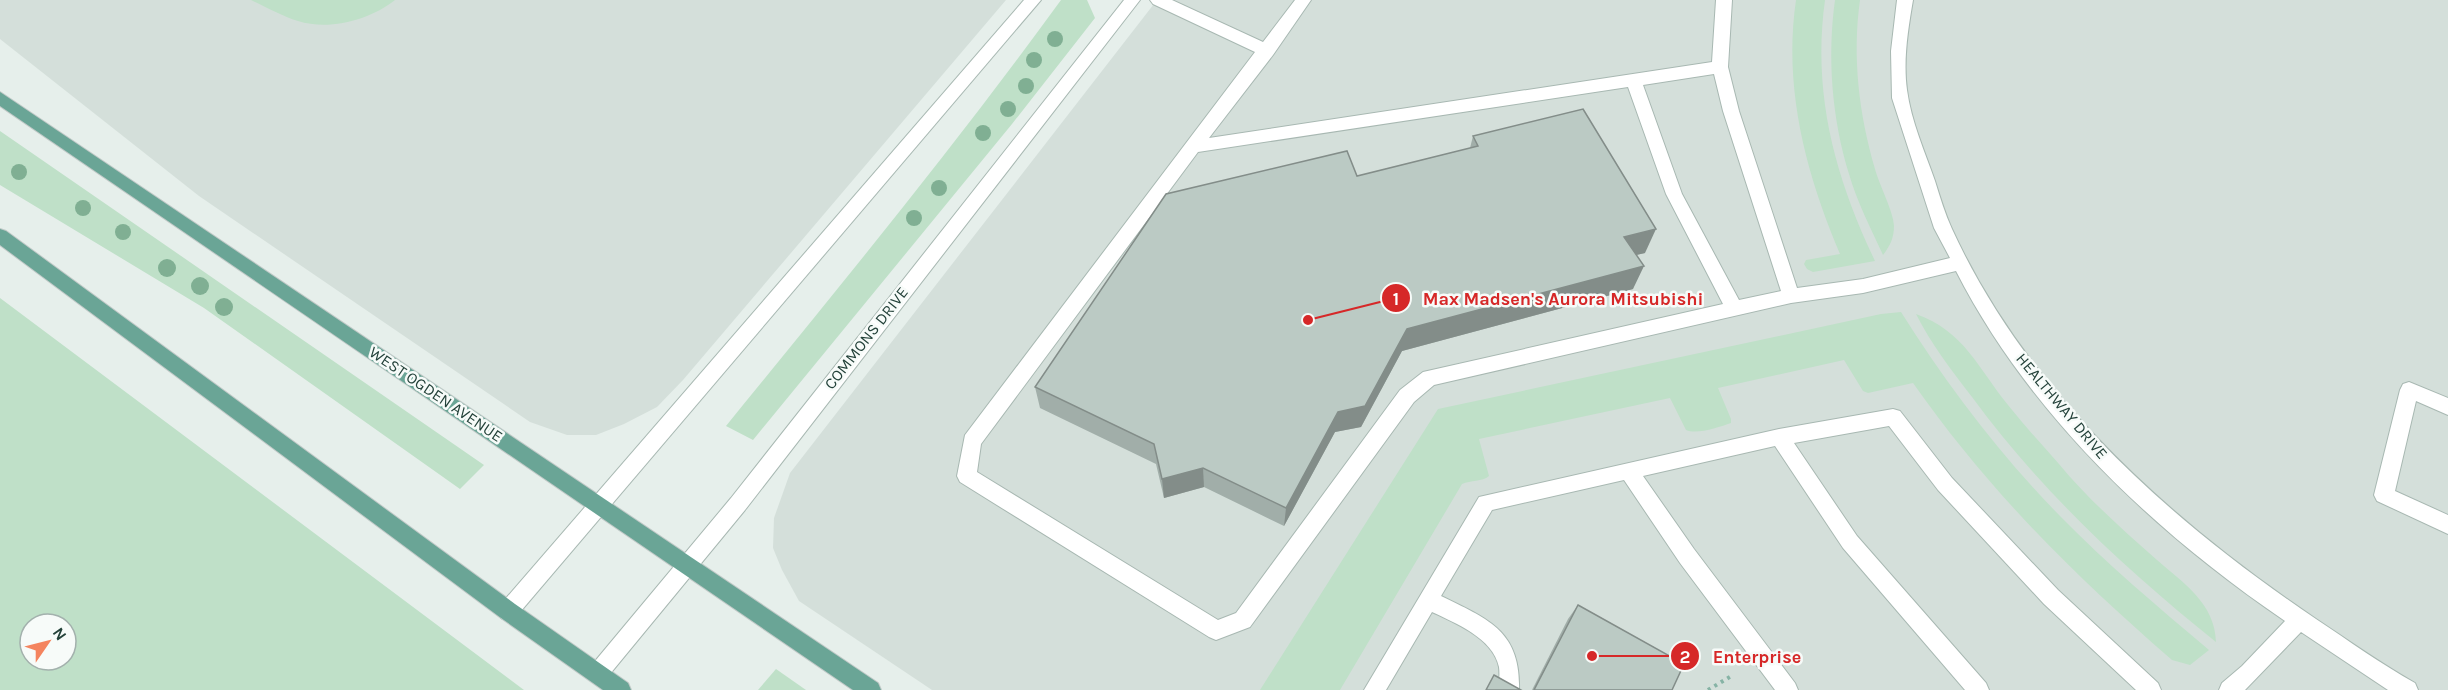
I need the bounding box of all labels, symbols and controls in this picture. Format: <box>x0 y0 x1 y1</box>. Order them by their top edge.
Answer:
callout: Max Madsen's Aurora Mitsubishi <box>1381 280 1716 316</box>
street label: COMMONS DRIVE <box>820 283 912 393</box>
text: 1 <box>1393 288 1399 310</box>
text: Max Madsen's Aurora Mitsubishi <box>1423 288 1703 310</box>
street label: WEST OGDEN AVENUE <box>366 342 506 446</box>
street label: HEALTHWAY DRIVE <box>2012 349 2112 463</box>
north arrow <box>18 612 78 672</box>
text: N <box>49 624 71 644</box>
callout: Enterprise <box>1670 638 1813 674</box>
text: 2 <box>1680 646 1690 668</box>
text: Enterprise <box>1713 646 1801 668</box>

